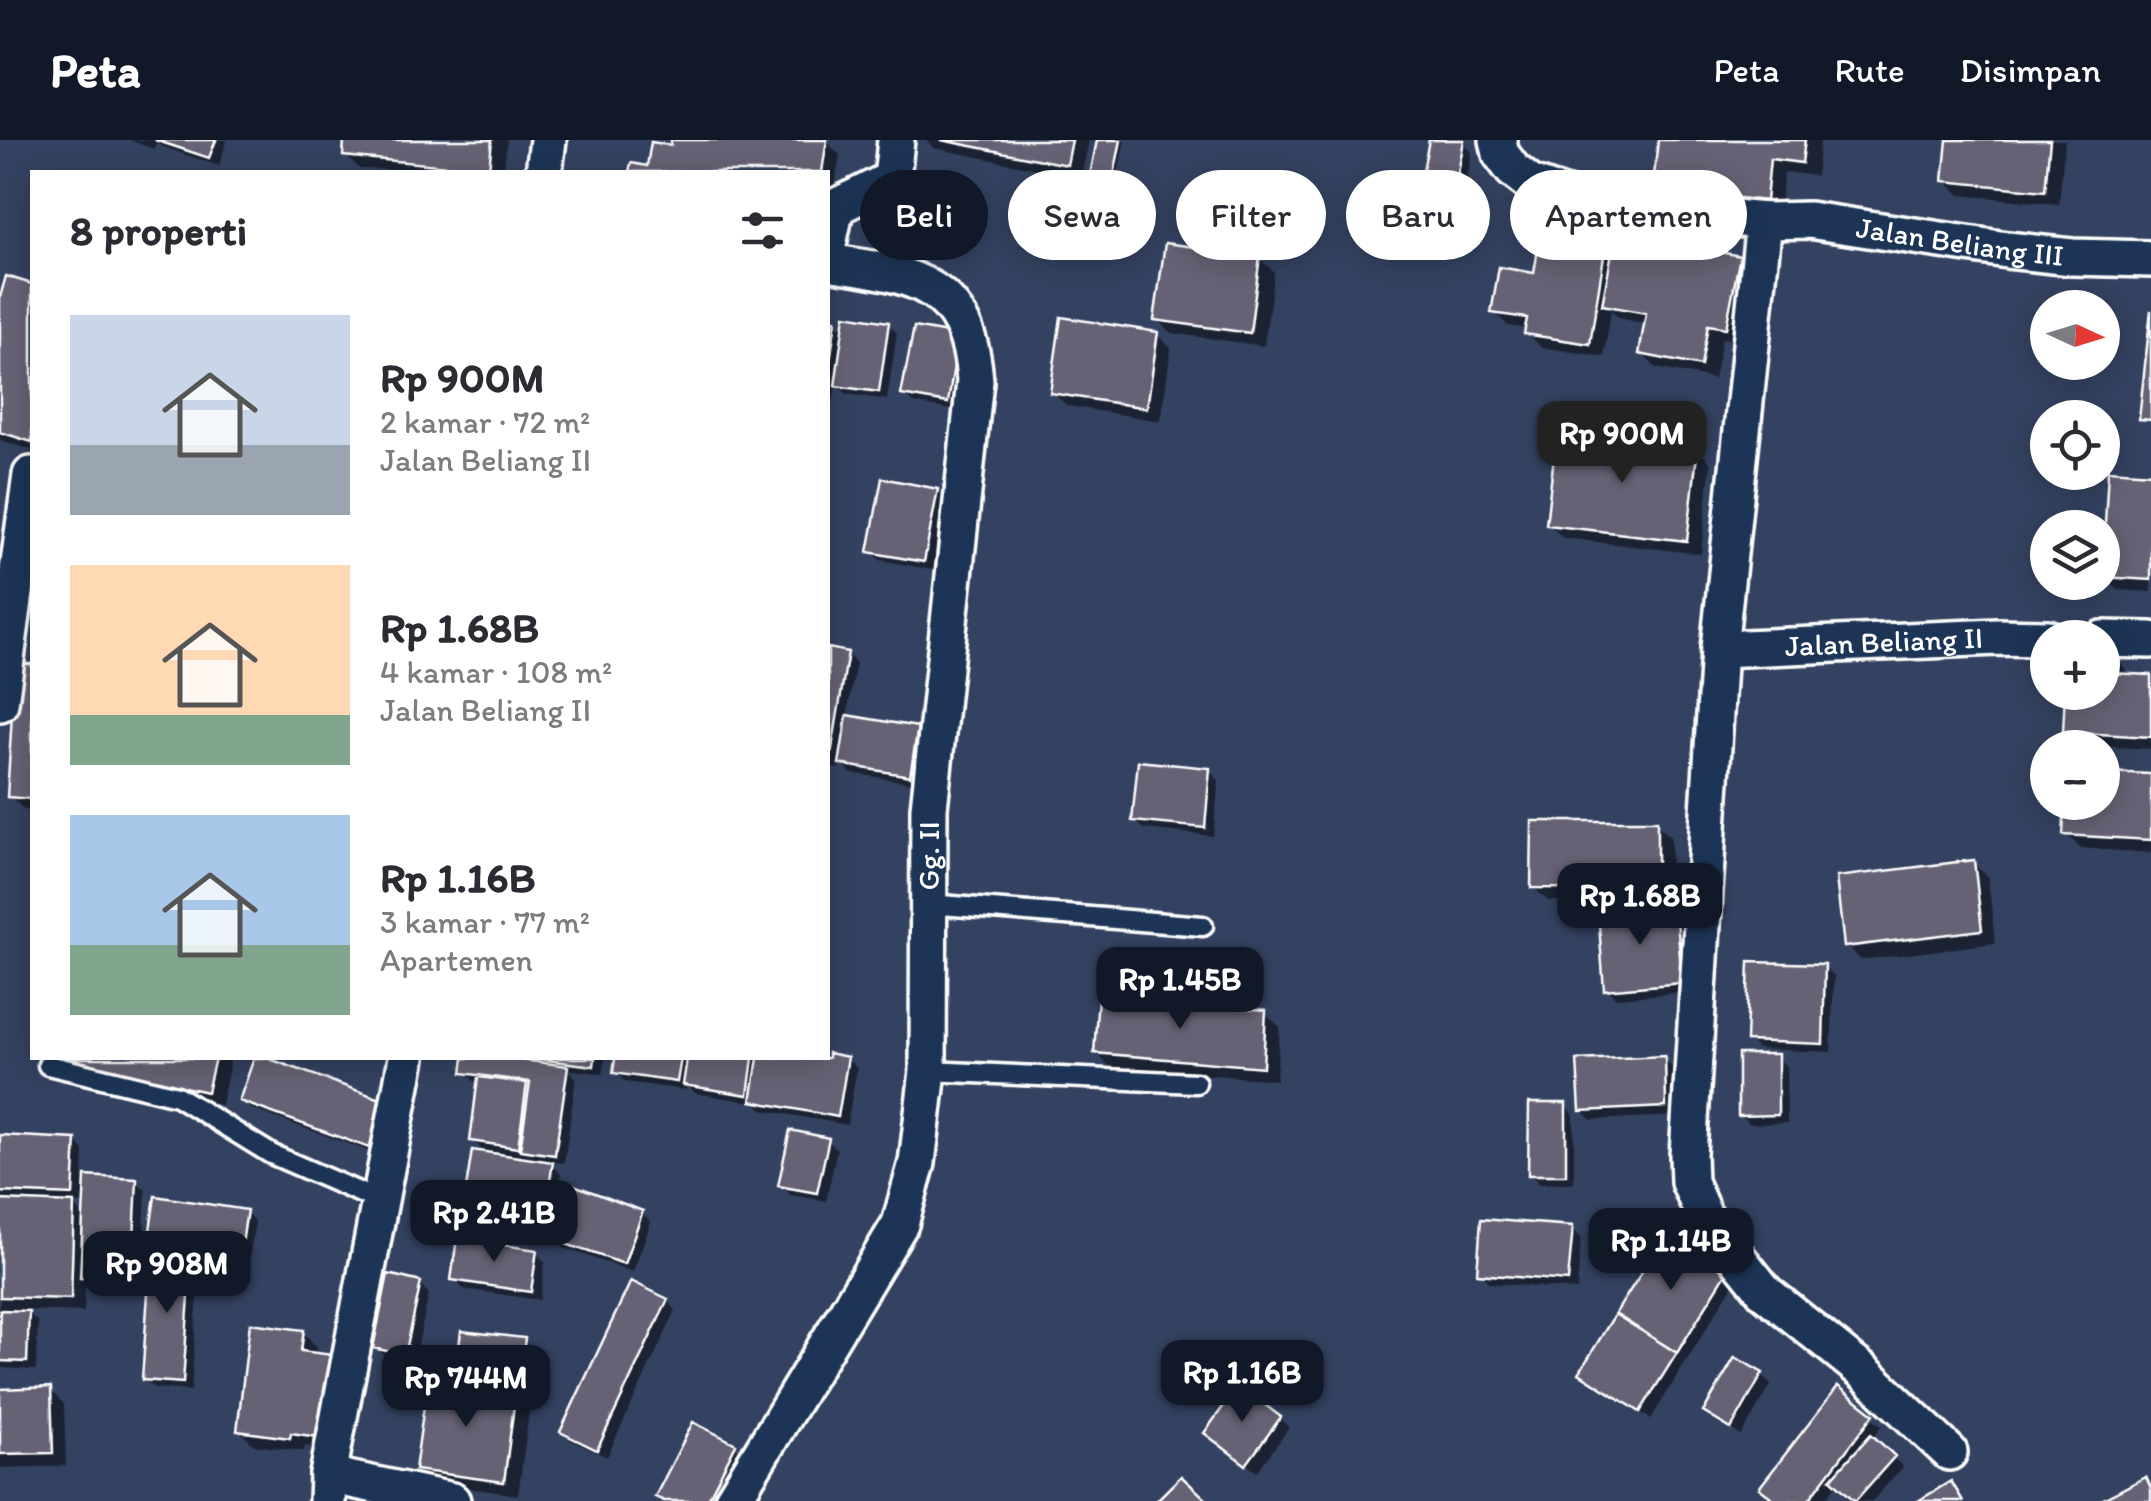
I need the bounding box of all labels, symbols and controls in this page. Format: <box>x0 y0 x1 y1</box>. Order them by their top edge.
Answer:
text: Peta <box>50 41 141 99</box>
text: Peta <box>1713 49 1779 91</box>
text: Rute <box>1834 49 1905 91</box>
text: Disimpan <box>1960 49 2101 91</box>
chip: Beli <box>860 170 988 260</box>
chip: Sewa <box>1008 170 1156 260</box>
chip: Filter <box>1176 170 1326 260</box>
chip: Baru <box>1346 170 1490 260</box>
chip: Apartemen <box>1510 170 1747 260</box>
icon: filters <box>735 203 790 258</box>
text: 8 properti <box>70 205 247 256</box>
street label: Jalan Beliang III <box>1854 208 2066 274</box>
north arrow <box>2030 290 2120 380</box>
map controls <box>2030 290 2120 820</box>
text: Rp 900M <box>380 352 545 403</box>
icon: home <box>150 355 270 475</box>
button: locate <box>2030 400 2120 490</box>
pin: Rp 900M <box>1530 401 1714 486</box>
text: 2 kamar · 72 m² <box>380 403 590 441</box>
text: Rp 900M <box>1559 414 1685 452</box>
text: Jalan Beliang II <box>380 441 591 479</box>
button: layers <box>2030 510 2120 600</box>
text: Rp 1.68B <box>380 602 539 653</box>
icon: home <box>150 605 270 725</box>
street label: Jalan Beliang II <box>1784 619 1984 664</box>
button: + <box>2030 620 2120 710</box>
text: 4 kamar · 108 m² <box>380 653 612 691</box>
text: Jalan Beliang II <box>380 691 591 729</box>
button: − <box>2030 730 2120 820</box>
street label: Gg. II <box>910 821 947 891</box>
text: Rp 1.16B <box>380 852 536 903</box>
icon: home <box>150 855 270 975</box>
pin: Rp 1.68B <box>1537 863 1743 948</box>
text: Rp 1.68B <box>1579 876 1701 914</box>
text: 3 kamar · 77 m² <box>380 903 590 941</box>
text: Apartemen <box>380 941 533 979</box>
pin: Rp 1.45B <box>1077 947 1283 1032</box>
text: Rp 1.45B <box>1119 960 1241 998</box>
pin: Rp 2.41B <box>391 1180 597 1265</box>
text: Rp 2.41B <box>433 1193 555 1231</box>
pin: Rp 1.14B <box>1568 1208 1774 1293</box>
text: Rp 1.14B <box>1611 1221 1731 1259</box>
pin: Rp 908M <box>75 1231 259 1316</box>
text: Rp 908M <box>105 1244 229 1282</box>
pin: Rp 1.16B <box>1139 1340 1345 1425</box>
pin: Rp 744M <box>374 1345 558 1430</box>
text: Rp 1.16B <box>1183 1353 1301 1391</box>
text: Rp 744M <box>404 1358 528 1396</box>

